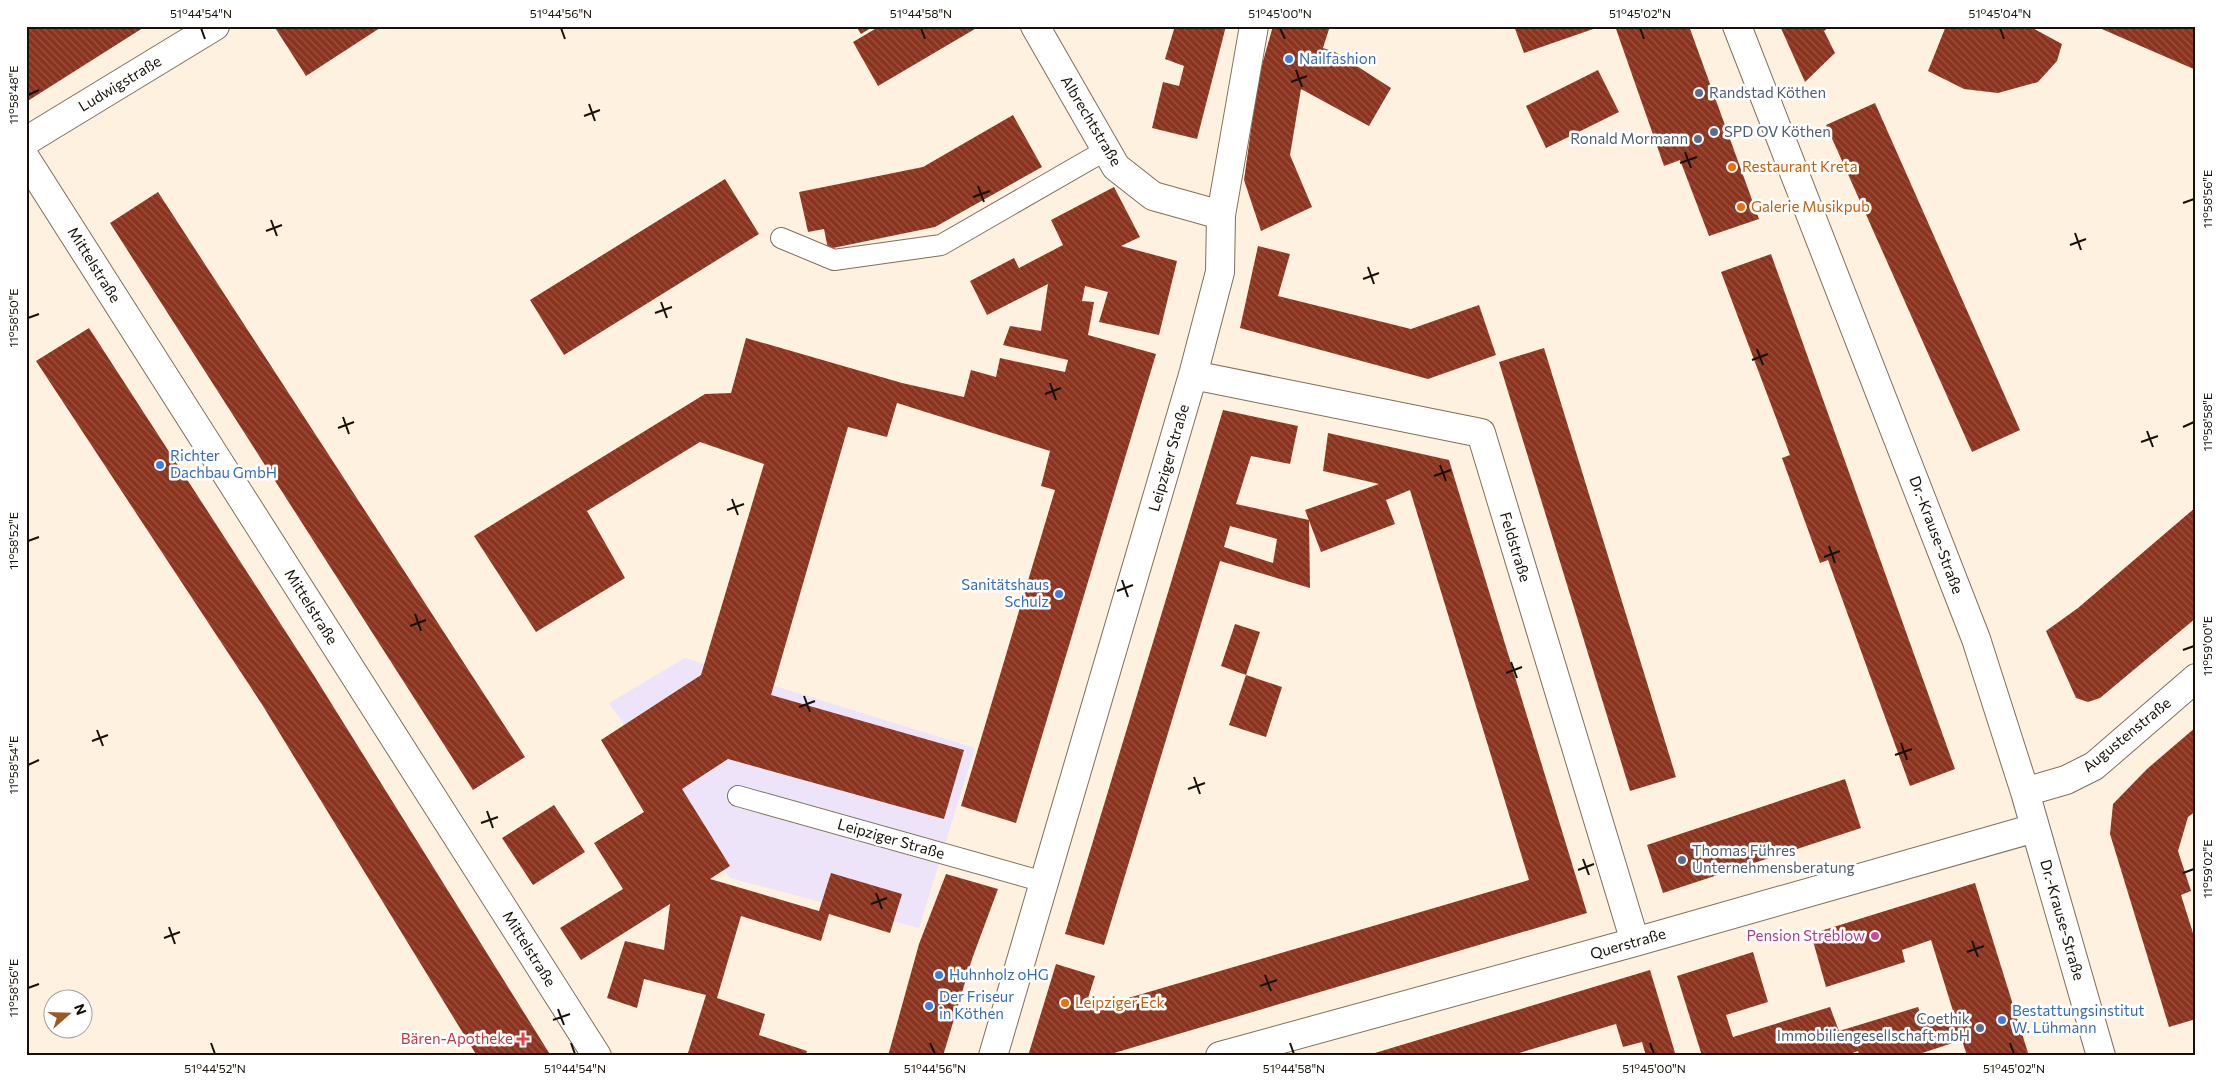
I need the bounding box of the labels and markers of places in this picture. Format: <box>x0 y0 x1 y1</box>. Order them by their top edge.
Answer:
place label: Nailfashion <box>1299 49 1376 67</box>
marker: Nailfashion <box>1283 53 1295 65</box>
place label: Randstad Köthen <box>1709 83 1826 101</box>
marker: Randstad Köthen <box>1693 87 1705 99</box>
place label: SPD OV Köthen <box>1724 122 1831 140</box>
marker: SPD OV Köthen <box>1708 126 1720 138</box>
place label: Ronald Mormann <box>1570 129 1688 147</box>
marker: Ronald Mormann <box>1692 133 1704 145</box>
place label: Restaurant Kreta <box>1742 157 1858 175</box>
marker: Restaurant Kreta <box>1726 161 1738 173</box>
place label: Galerie Musikpub <box>1751 197 1870 215</box>
marker: Galerie Musikpub <box>1735 201 1747 213</box>
place label: Richter Dachbau GmbH <box>170 446 277 481</box>
marker: Richter Dachbau GmbH <box>154 459 166 471</box>
place label: Sanitätshaus Schulz <box>961 575 1049 610</box>
marker: Sanitätshaus Schulz <box>1053 588 1065 600</box>
place label: Thomas Führes Unternehmensberatung <box>1692 841 1855 876</box>
marker: Thomas Führes Unternehmensberatung <box>1676 854 1688 866</box>
place label: Pension Streblow <box>1746 926 1865 944</box>
marker: Pension Streblow <box>1869 930 1881 942</box>
place label: Huhnholz oHG <box>949 965 1049 983</box>
marker: Huhnholz oHG <box>933 969 945 981</box>
place label: Der Friseur in Köthen <box>939 987 1014 1022</box>
place label: Leipziger Eck <box>1075 993 1165 1011</box>
marker: Leipziger Eck <box>1059 997 1071 1009</box>
marker: Der Friseur in Köthen <box>923 1000 935 1012</box>
place label: Bestattungsinstitut W. Lühmann <box>2012 1001 2145 1036</box>
place label: Coethik Immobiliengesellschaft mbH <box>1777 1009 1970 1044</box>
marker: Bestattungsinstitut W. Lühmann <box>1996 1014 2008 1026</box>
marker: Coethik Immobiliengesellschaft mbH <box>1974 1022 1986 1034</box>
place label: Bären-Apotheke <box>401 1029 513 1047</box>
marker: Bären-Apotheke <box>517 1033 529 1045</box>

